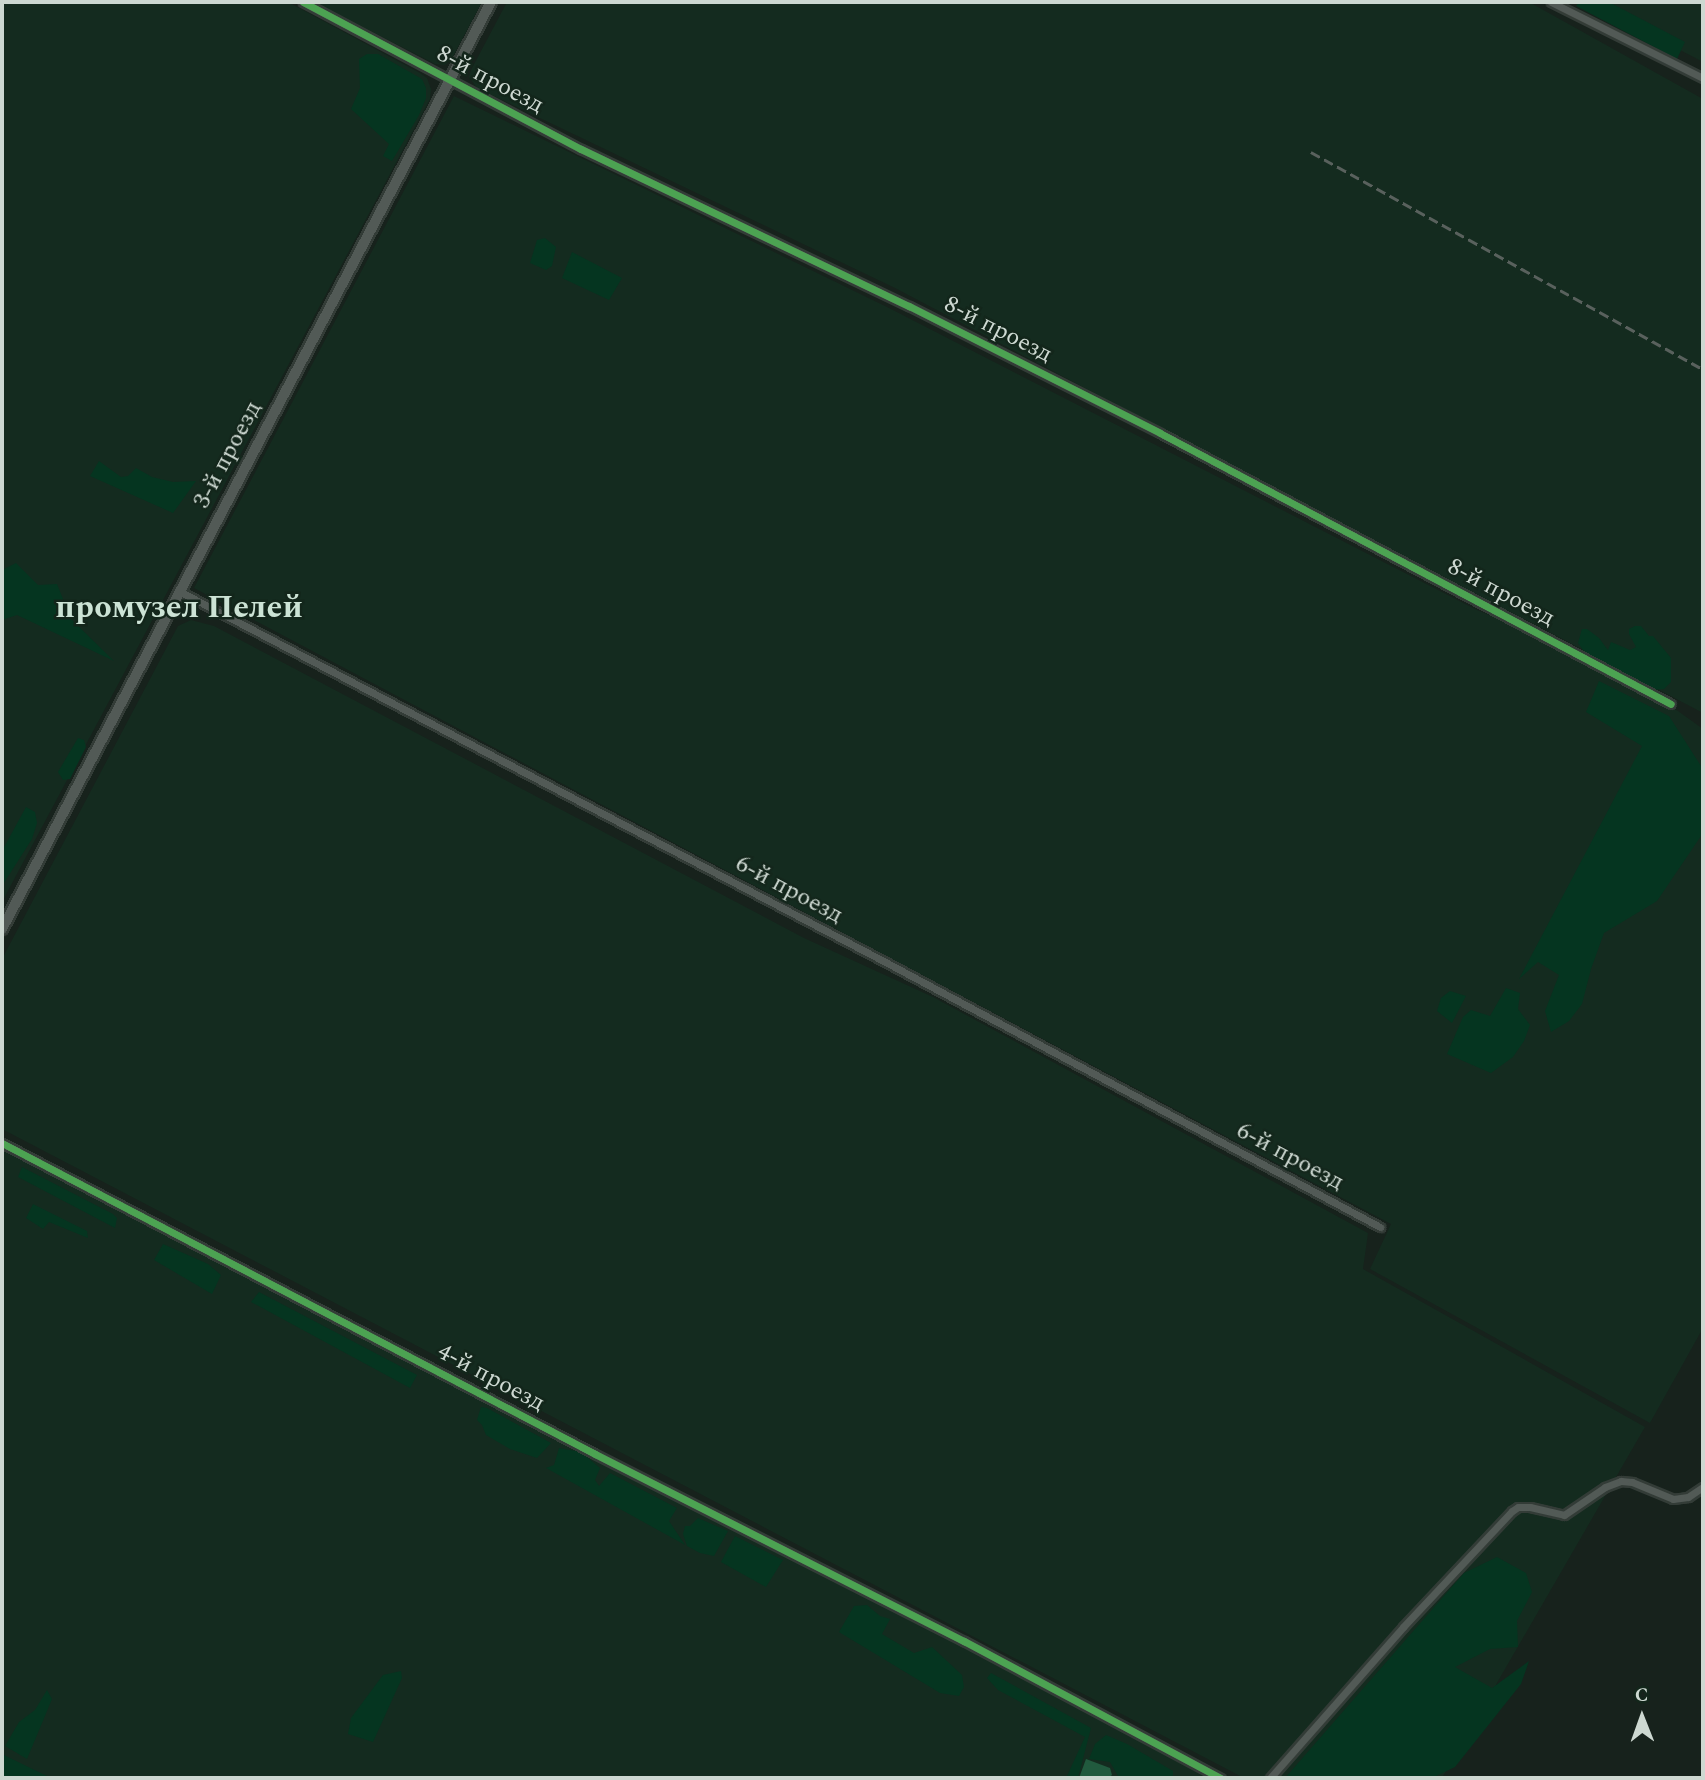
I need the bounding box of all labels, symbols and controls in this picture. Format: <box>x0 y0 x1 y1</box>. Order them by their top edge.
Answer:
street label: 8-й проезд <box>431 40 549 120</box>
street label: 8-й проезд <box>939 291 1057 369</box>
street label: 3-й проезд <box>188 396 268 514</box>
street label: 8-й проезд <box>1442 553 1560 633</box>
district label: промузел Пелей <box>55 589 303 627</box>
street label: 6-й проезд <box>730 850 848 930</box>
street label: 6-й проезд <box>1231 1117 1349 1197</box>
street label: 4-й проезд <box>432 1338 550 1418</box>
text: С <box>1635 1681 1649 1710</box>
north arrow <box>1607 1682 1677 1752</box>

